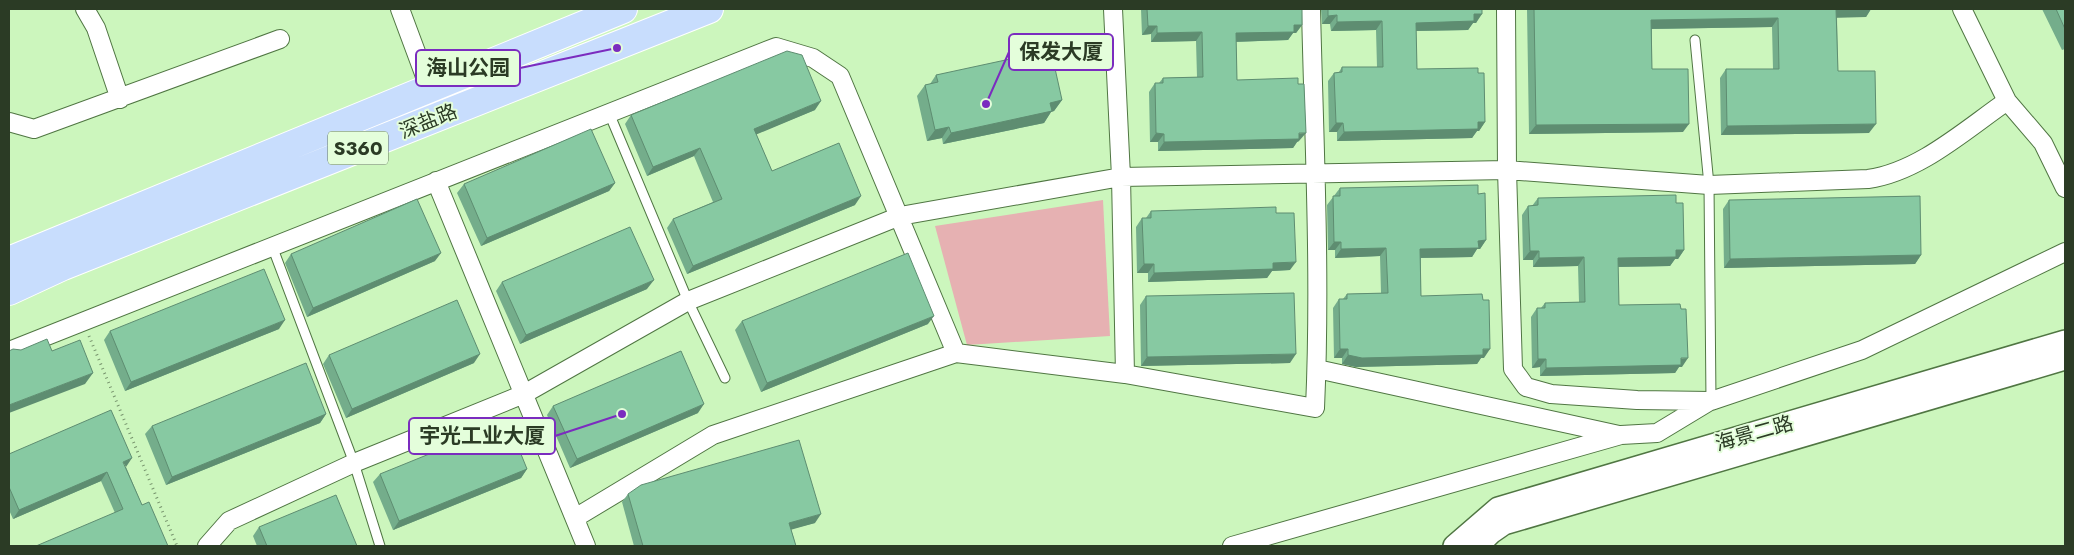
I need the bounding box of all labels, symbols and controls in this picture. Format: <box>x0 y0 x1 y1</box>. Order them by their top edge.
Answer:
callout: 保发大厦 <box>1009 34 1113 70</box>
text: 保发大厦 <box>1019 37 1103 67</box>
callout: 海山公园 <box>416 50 520 86</box>
text: 海山公园 <box>426 53 510 83</box>
street label: 深盐路 <box>395 97 461 146</box>
road number: S360 <box>328 132 388 164</box>
street label: 海景二路 <box>1712 409 1797 458</box>
callout: 宇光工业大厦 <box>409 418 555 454</box>
text: 宇光工业大厦 <box>419 421 545 451</box>

